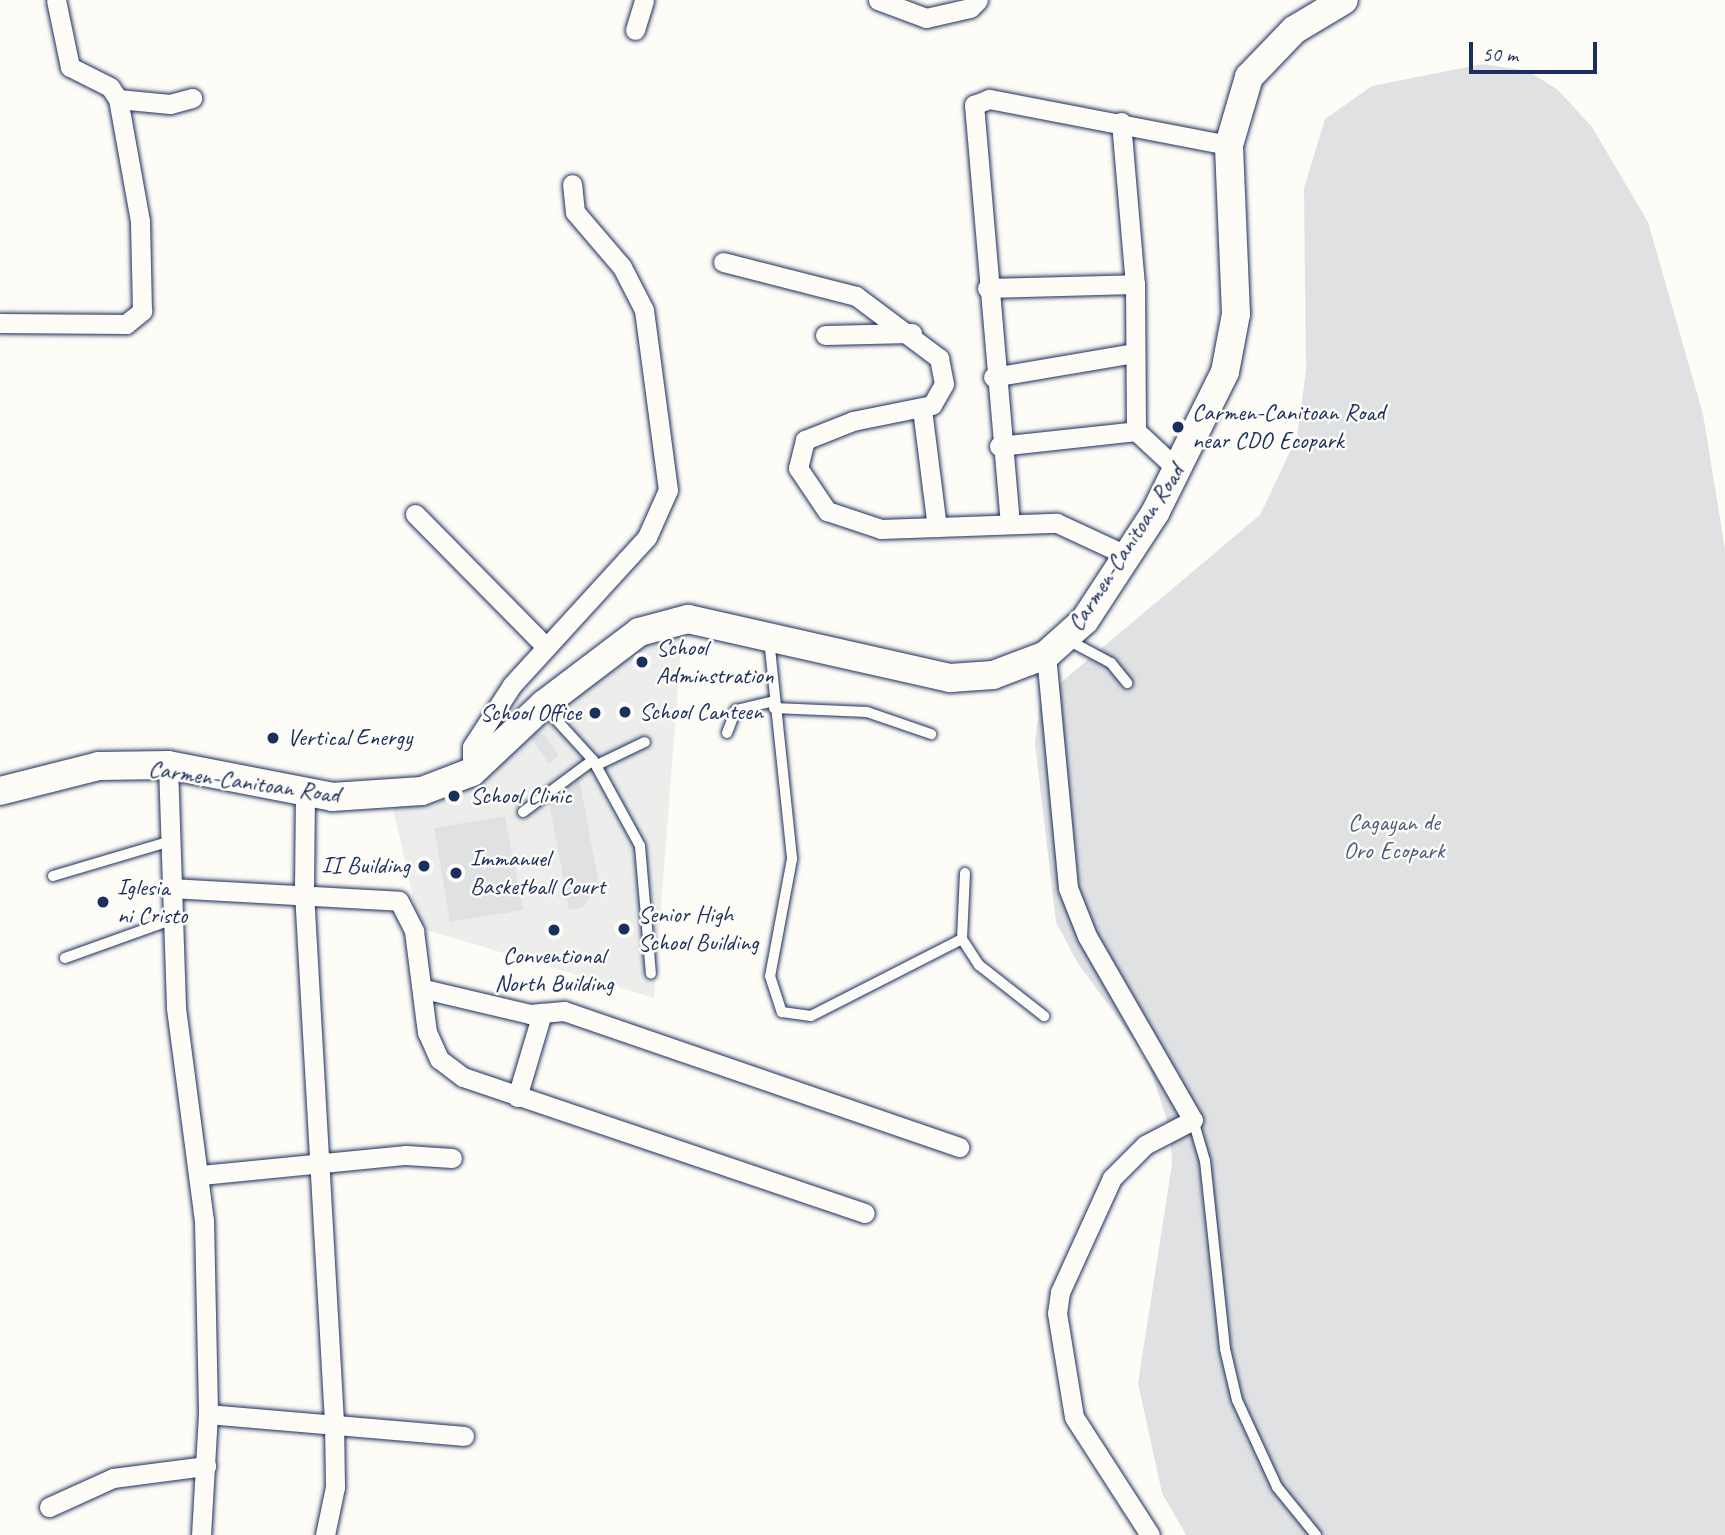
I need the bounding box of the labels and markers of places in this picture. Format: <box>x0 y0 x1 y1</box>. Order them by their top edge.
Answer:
place label: Carmen-Canitoan Road near CDO Ecopark <box>1192 399 1384 455</box>
marker: Carmen-Canitoan Road near CDO Ecopark <box>1170 419 1186 435</box>
place label: School Adminstration <box>656 634 774 690</box>
marker: School Adminstration <box>634 654 650 670</box>
place label: School Canteen <box>639 698 763 726</box>
place label: School Office <box>480 699 581 727</box>
marker: School Canteen <box>617 704 633 720</box>
marker: School Office <box>587 705 603 721</box>
place label: Vertical Energy <box>287 724 412 752</box>
marker: Vertical Energy <box>265 730 281 746</box>
place label: School Clinic <box>470 782 572 810</box>
marker: School Clinic <box>444 786 464 806</box>
place label: Immanuel Basketball Court <box>470 845 605 901</box>
place label: II Building <box>321 852 410 880</box>
marker: II Building <box>416 858 432 874</box>
marker: Immanuel Basketball Court <box>448 865 464 881</box>
place label: Iglesia ni Cristo <box>117 874 187 930</box>
marker: Iglesia ni Cristo <box>95 894 111 910</box>
place label: Senior High School Building <box>638 901 759 957</box>
marker: Senior High School Building <box>616 921 632 937</box>
marker: Conventional North Building <box>546 922 562 938</box>
place label: Conventional North Building <box>494 942 614 998</box>

